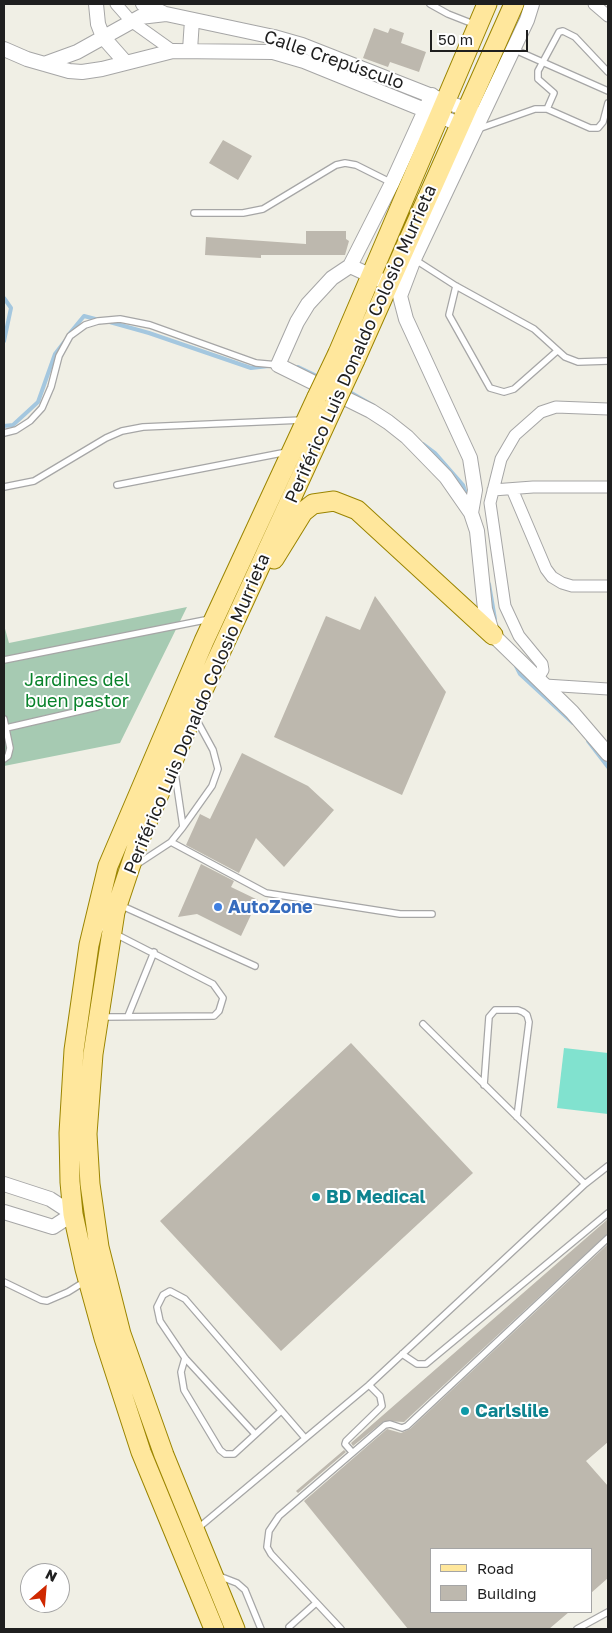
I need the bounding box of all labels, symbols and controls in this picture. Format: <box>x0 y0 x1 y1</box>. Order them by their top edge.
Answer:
scale bar <box>432 20 530 52</box>
street label: Calle Crepúsculo <box>261 26 407 94</box>
text: 50 m <box>438 30 473 48</box>
street label: Periférico Luis Donaldo Colosio Murrieta <box>281 182 441 506</box>
street label: Periférico Luis Donaldo Colosio Murrieta <box>119 551 275 877</box>
park label: Jardines del buen pastor <box>24 669 130 712</box>
place label: AutoZone <box>228 896 313 918</box>
marker: AutoZone <box>212 901 224 913</box>
place label: BD Medical <box>326 1186 426 1208</box>
marker: BD Medical <box>310 1191 322 1203</box>
place label: Carlslile <box>475 1400 549 1422</box>
marker: Carlslile <box>459 1405 471 1417</box>
legend <box>430 1548 592 1613</box>
text: Road <box>477 1559 514 1577</box>
north arrow <box>20 1563 70 1613</box>
text: N <box>43 1565 60 1585</box>
text: Building <box>477 1584 537 1602</box>

